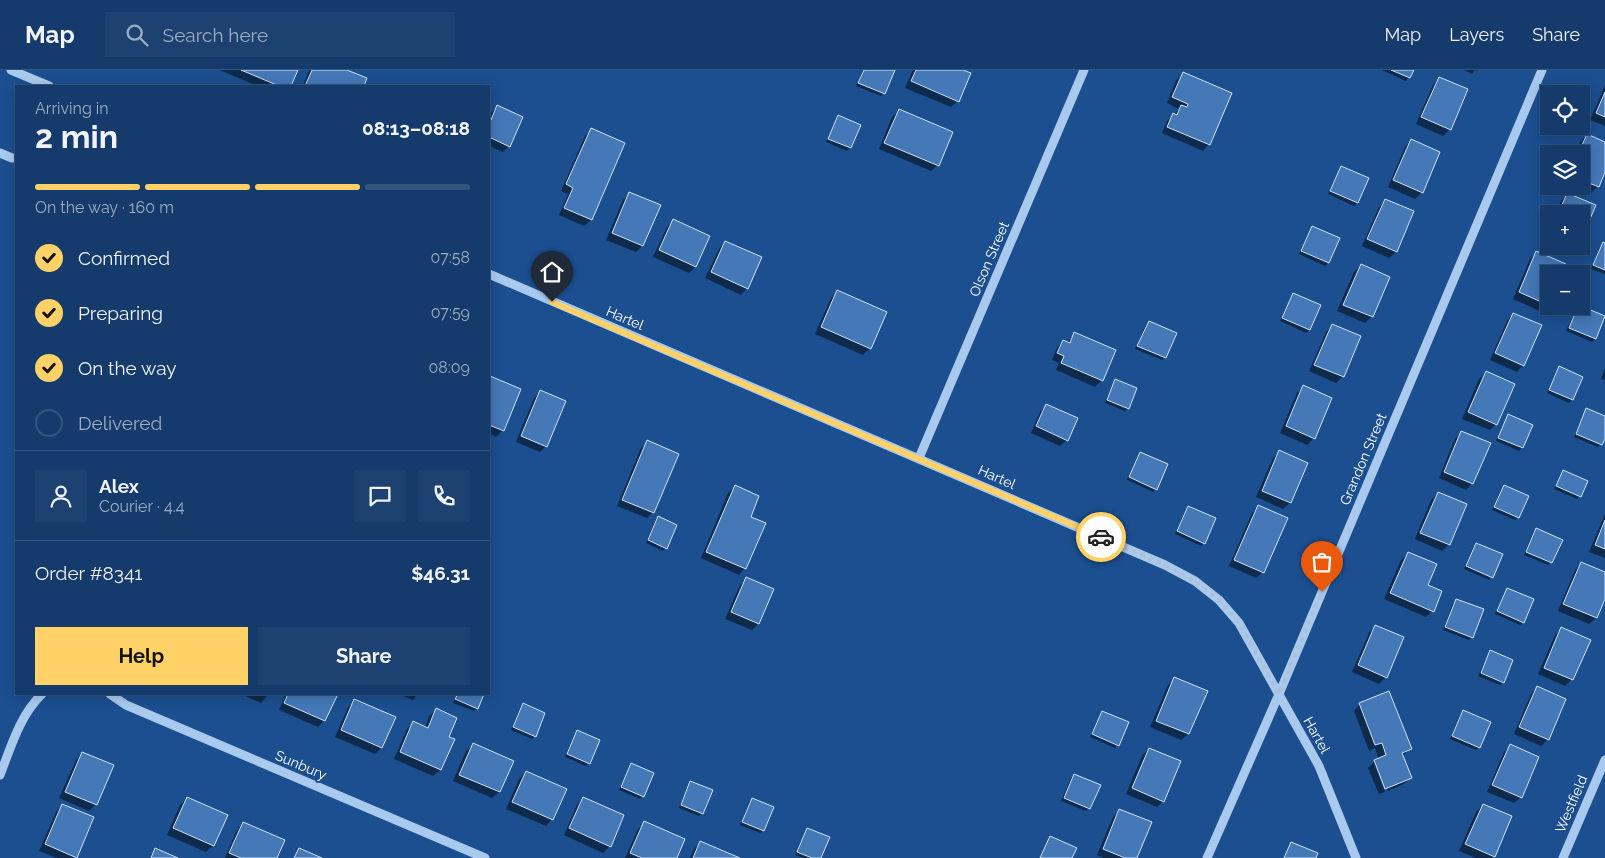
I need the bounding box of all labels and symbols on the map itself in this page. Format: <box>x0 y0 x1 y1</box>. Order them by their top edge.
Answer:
street label: Olson Street <box>966 219 1012 299</box>
pin <box>531 251 573 302</box>
street label: Hartel <box>604 303 646 333</box>
street label: Grandon Street <box>1336 410 1390 507</box>
street label: Hartel <box>976 462 1018 492</box>
courier <box>1076 512 1126 562</box>
pin <box>1301 541 1343 592</box>
street label: Hartel <box>1300 714 1334 756</box>
street label: Sunbury <box>273 747 330 783</box>
street label: Westfield <box>1552 773 1590 835</box>

